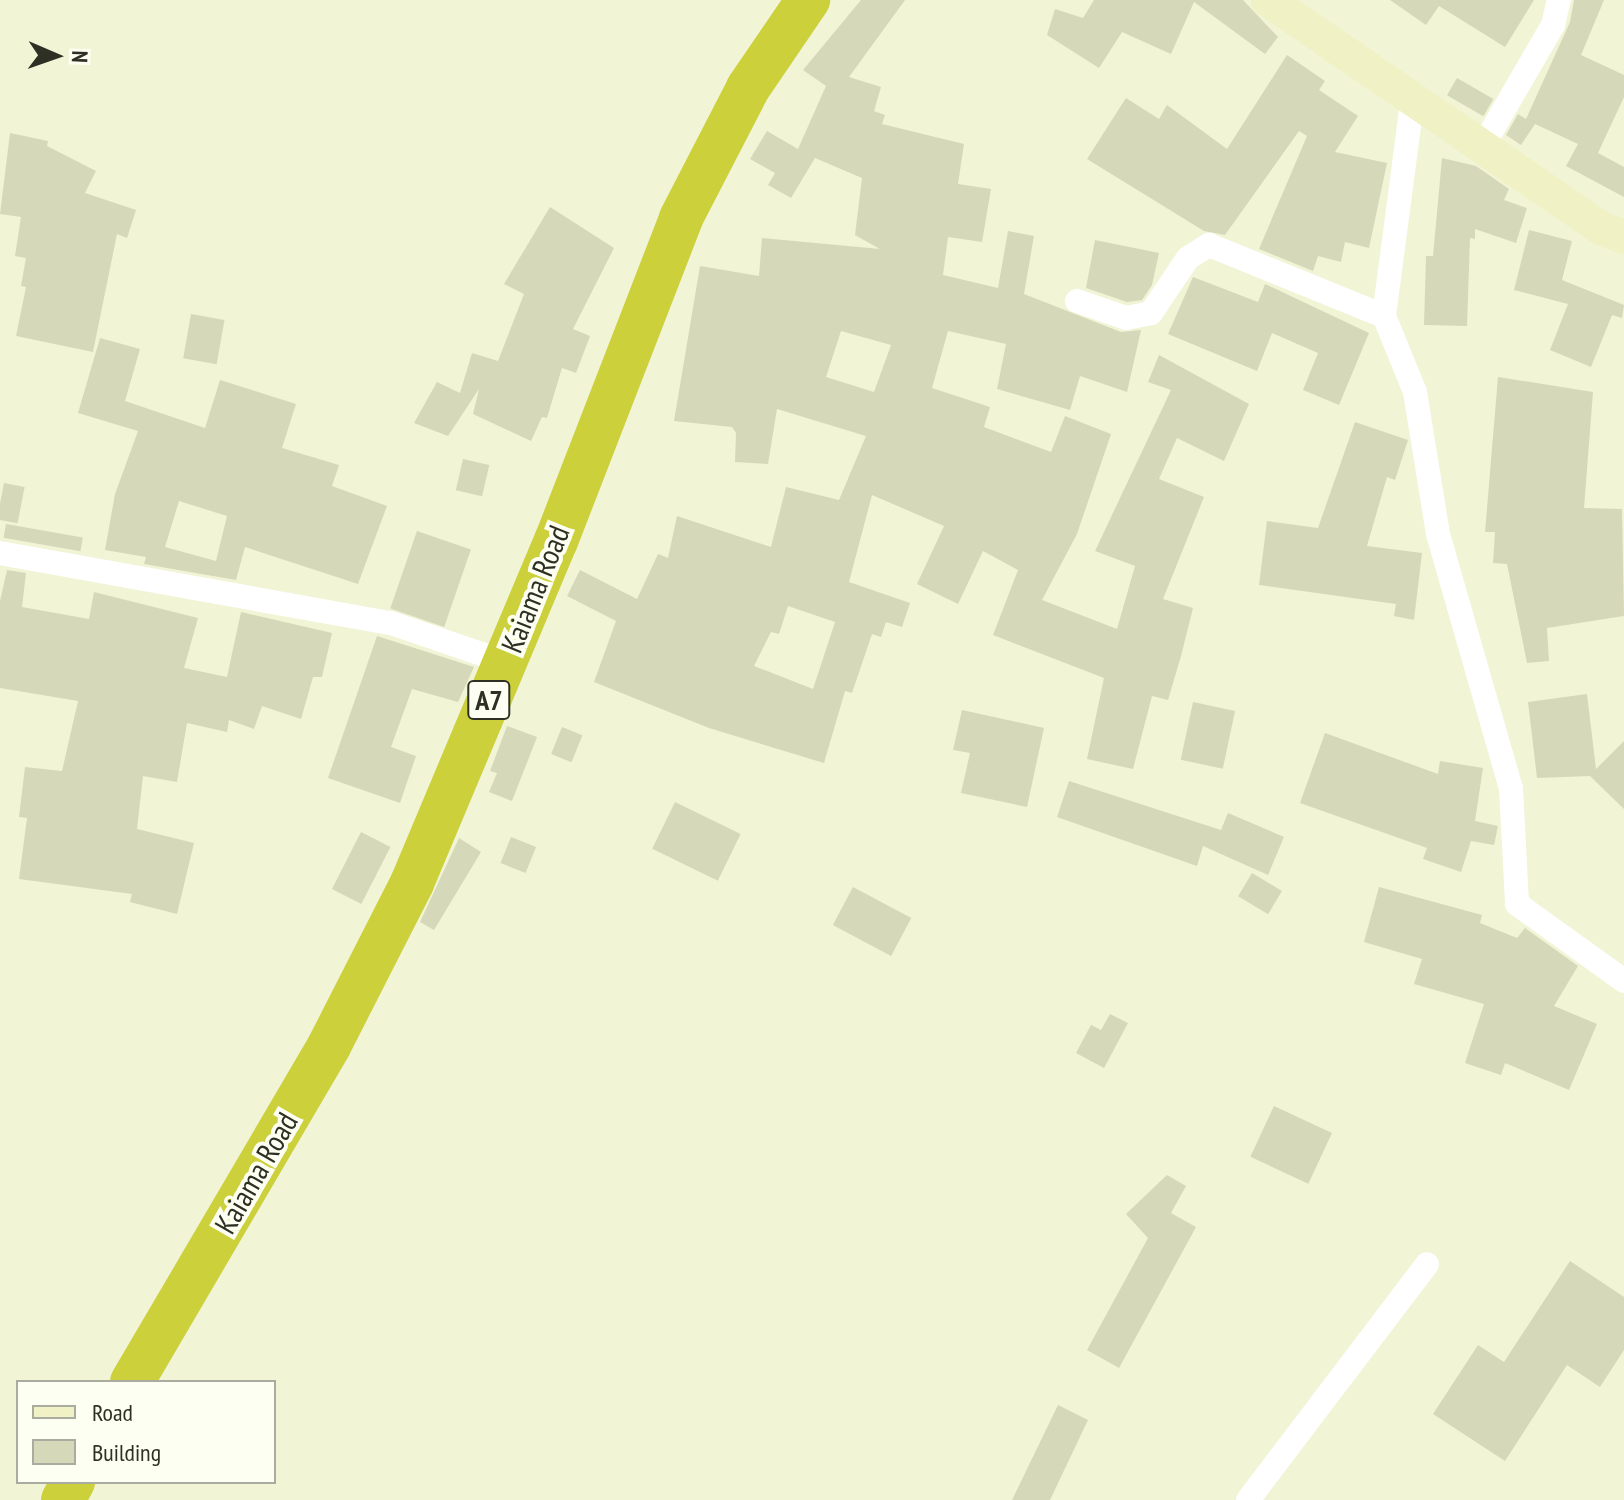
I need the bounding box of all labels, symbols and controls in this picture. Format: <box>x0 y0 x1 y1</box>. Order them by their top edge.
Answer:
north arrow <box>16 16 96 96</box>
text: N <box>66 50 94 63</box>
street label: Kaiama Road <box>493 520 577 658</box>
road number: A7 <box>467 676 511 724</box>
street label: Kaiama Road <box>207 1106 305 1240</box>
legend <box>16 1380 276 1484</box>
text: Road <box>92 1397 133 1428</box>
text: Building <box>92 1437 161 1468</box>

